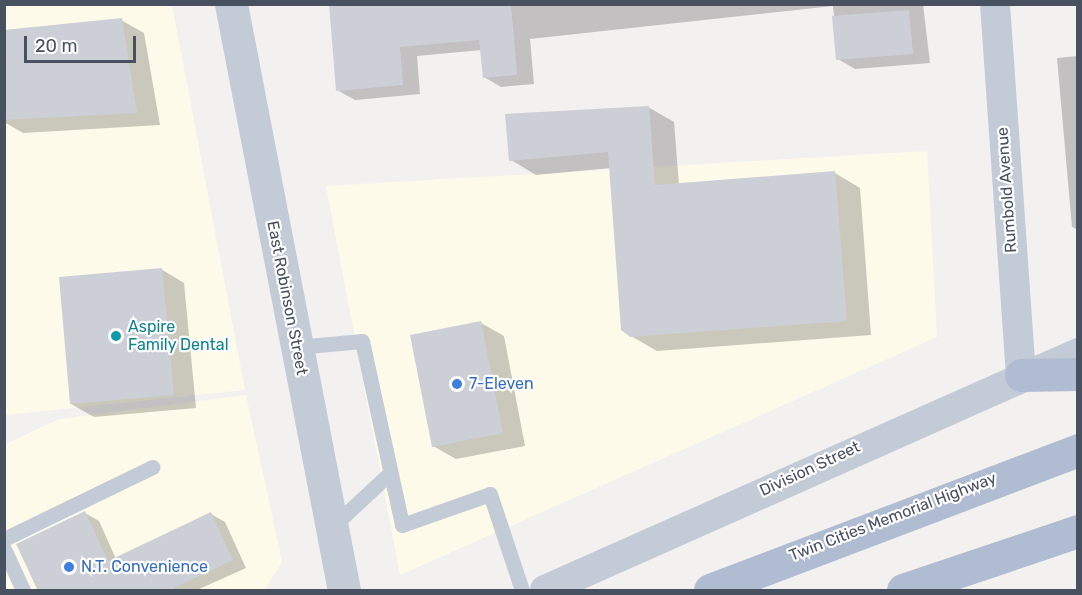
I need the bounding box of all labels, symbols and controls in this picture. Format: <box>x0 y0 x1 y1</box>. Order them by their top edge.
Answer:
scale bar <box>27 24 140 62</box>
text: 20 m <box>35 35 77 57</box>
street label: Rumbold Avenue <box>993 126 1021 254</box>
street label: East Robinson Street <box>263 219 311 377</box>
place label: Aspire Family Dental <box>128 317 229 355</box>
marker: Aspire Family Dental <box>109 329 123 343</box>
place label: 7-Eleven <box>469 374 534 394</box>
marker: 7-Eleven <box>450 377 464 391</box>
street label: Division Street <box>757 437 863 501</box>
street label: Twin Cities Memorial Highway <box>787 469 999 565</box>
place label: N.T. Convenience <box>81 557 208 577</box>
marker: N.T. Convenience <box>62 560 76 574</box>

